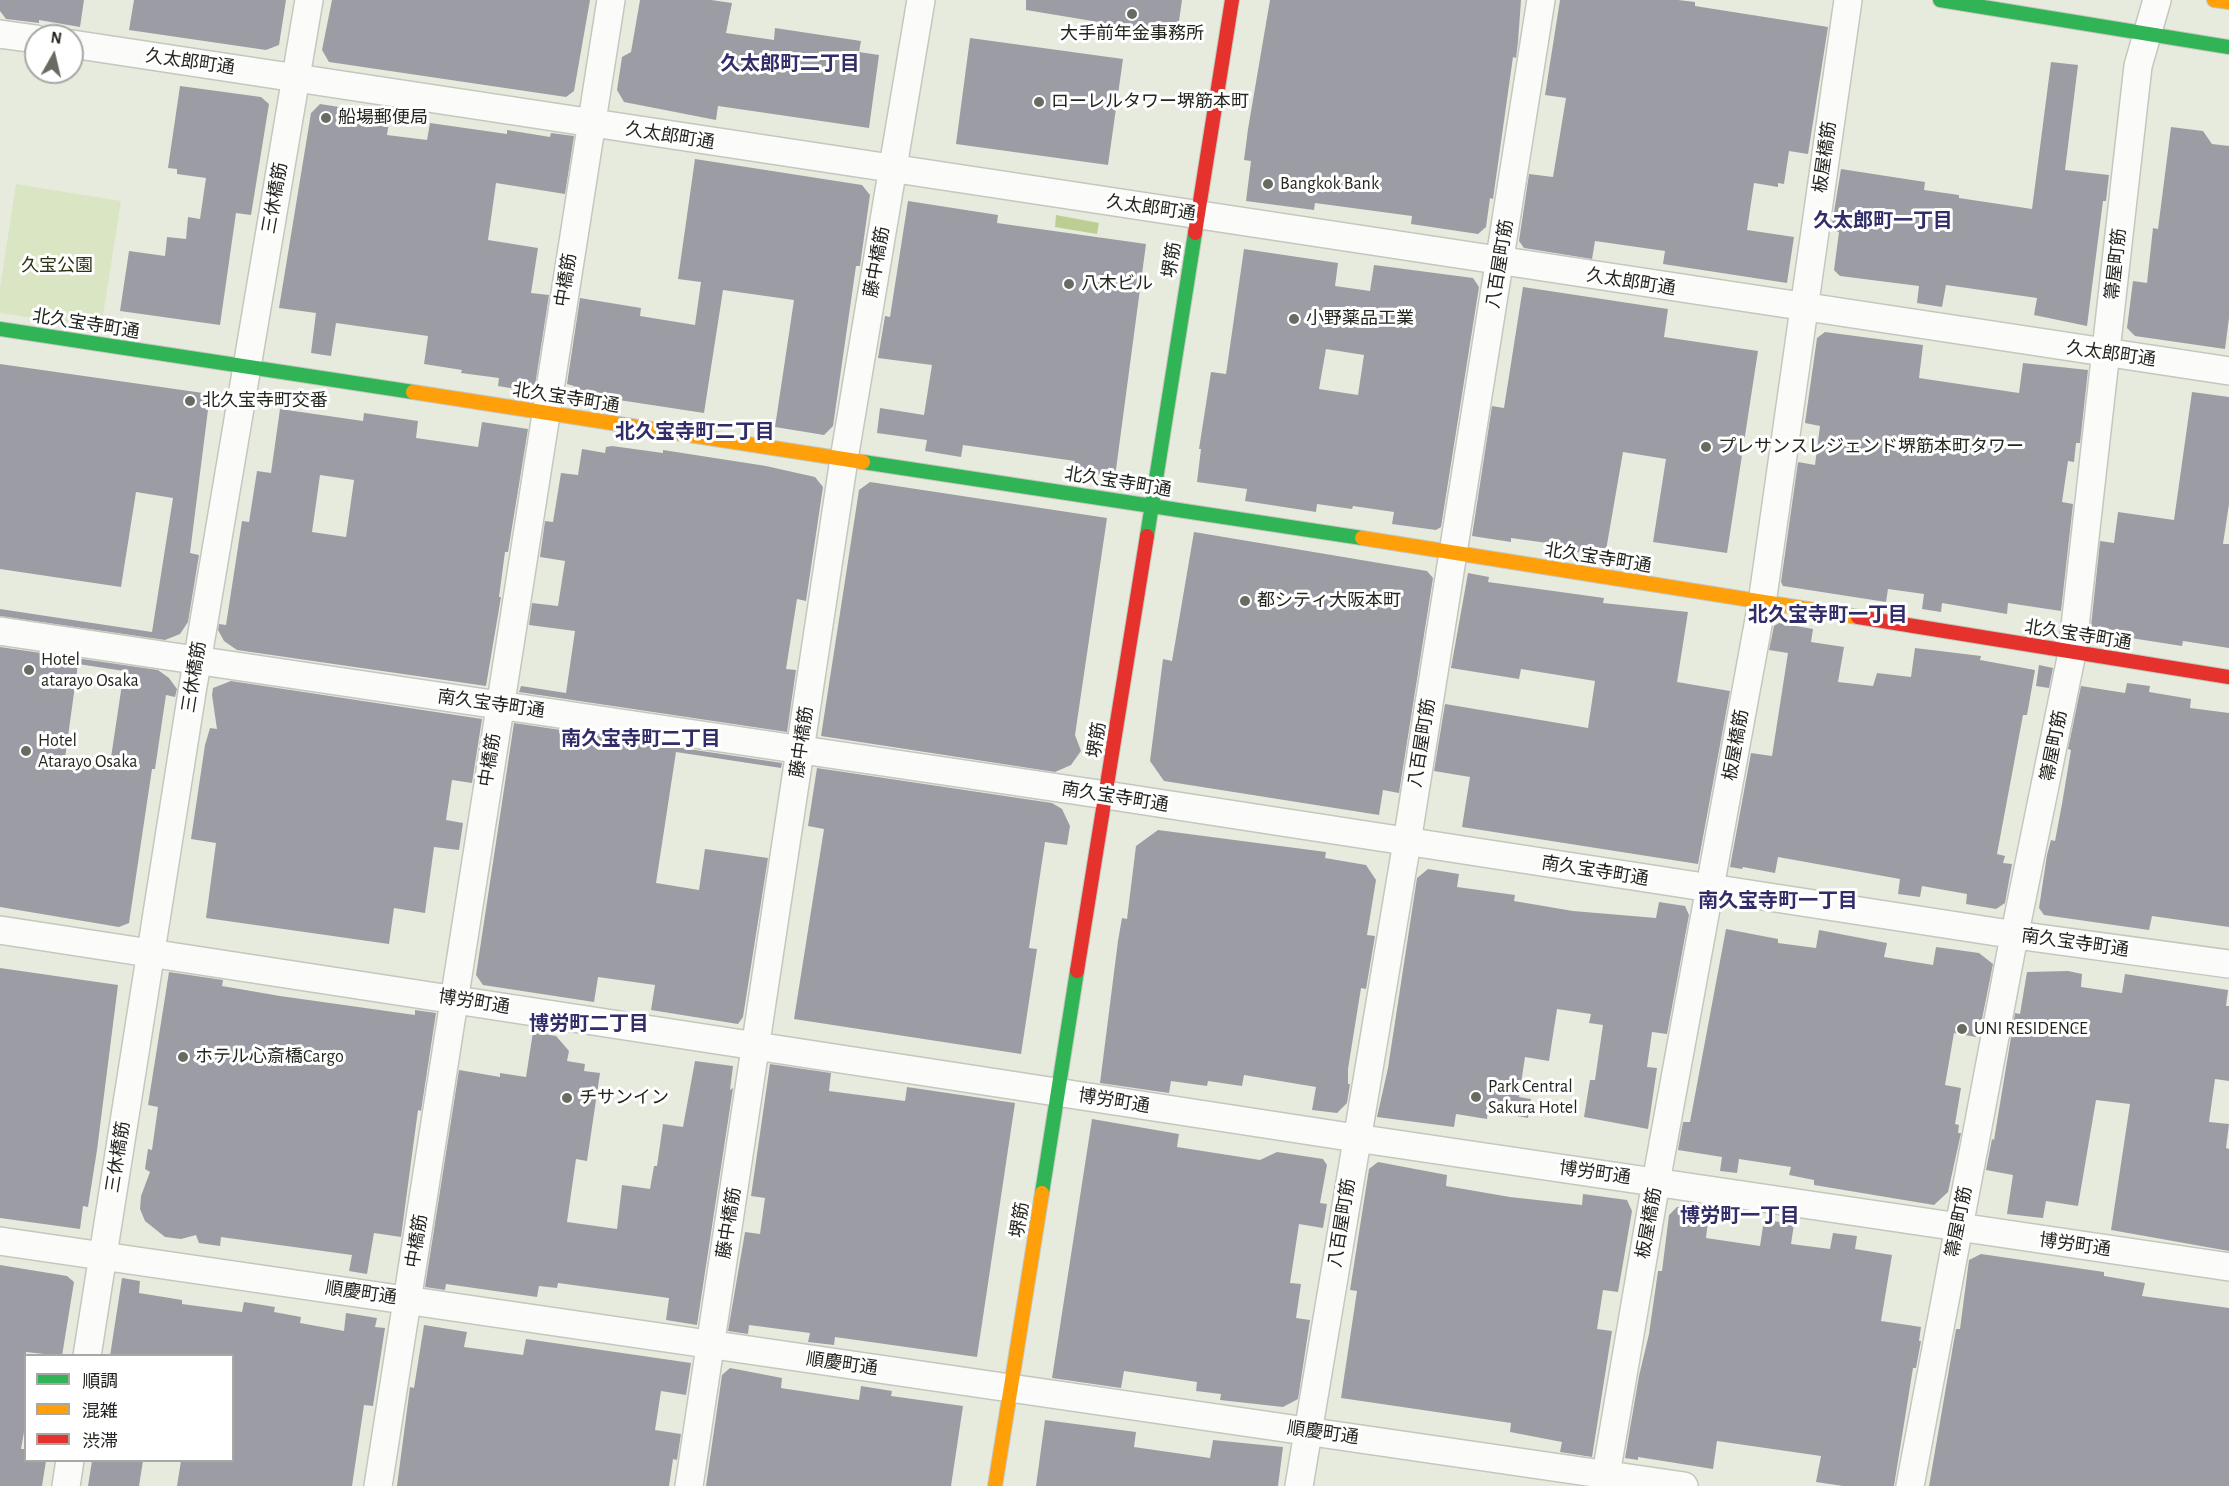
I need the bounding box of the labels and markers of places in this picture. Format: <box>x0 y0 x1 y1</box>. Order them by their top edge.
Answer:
marker: 大手前年金事務所 <box>1125 7 1139 21</box>
place label: 大手前年金事務所 <box>1060 23 1204 45</box>
place label: ローレルタワー堺筋本町 <box>1051 91 1249 113</box>
marker: ローレルタワー堺筋本町 <box>1032 95 1046 109</box>
place label: 船場郵便局 <box>338 107 428 129</box>
marker: 船場郵便局 <box>319 111 333 125</box>
place label: Bangkok Bank <box>1280 173 1379 195</box>
marker: Bangkok Bank <box>1261 177 1275 191</box>
place label: 八木ビル <box>1081 273 1153 295</box>
marker: 八木ビル <box>1062 277 1076 291</box>
place label: 小野薬品工業 <box>1306 308 1414 330</box>
marker: 小野薬品工業 <box>1287 312 1301 326</box>
place label: 北久宝寺町交番 <box>202 390 328 412</box>
marker: 北久宝寺町交番 <box>183 394 197 408</box>
place label: プレサンスレジェンド堺筋本町タワー <box>1718 436 2024 458</box>
marker: プレサンスレジェンド堺筋本町タワー <box>1699 440 1713 454</box>
place label: 都シティ大阪本町 <box>1257 590 1401 612</box>
marker: 都シティ大阪本町 <box>1238 594 1252 608</box>
place label: Hotel atarayo Osaka <box>41 649 139 692</box>
marker: Hotel atarayo Osaka <box>22 663 36 677</box>
place label: Hotel Atarayo Osaka <box>38 730 137 772</box>
marker: Hotel Atarayo Osaka <box>19 744 33 758</box>
place label: UNI RESIDENCE <box>1974 1018 2088 1040</box>
marker: UNI RESIDENCE <box>1955 1022 1969 1036</box>
place label: ホテル心斎橋Cargo <box>195 1046 344 1068</box>
marker: ホテル心斎橋Cargo <box>176 1050 190 1064</box>
place label: Park Central Sakura Hotel <box>1488 1076 1578 1118</box>
place label: チサンイン <box>579 1087 669 1109</box>
marker: Park Central Sakura Hotel <box>1469 1090 1483 1104</box>
marker: チサンイン <box>560 1091 574 1105</box>

